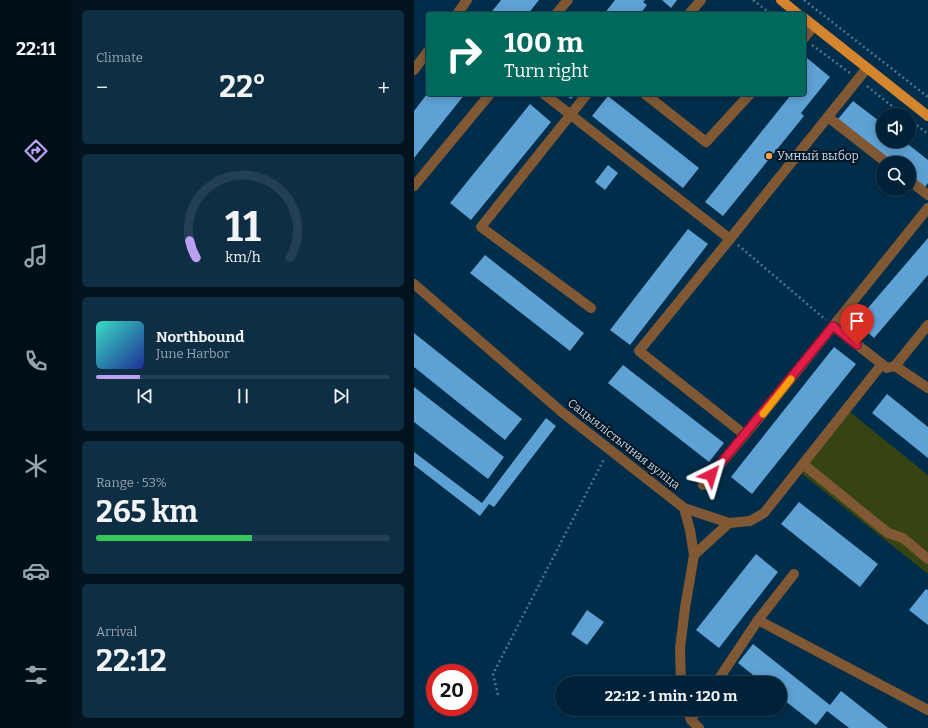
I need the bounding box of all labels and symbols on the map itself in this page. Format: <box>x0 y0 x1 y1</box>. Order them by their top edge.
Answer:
place label: Умный выбор <box>777 149 859 163</box>
marker: Умный выбор <box>764 151 774 161</box>
pin <box>840 304 874 345</box>
street label: Сацыялістычная вуліца <box>565 396 683 493</box>
position arrow <box>690 454 732 496</box>
speed limit sign: 20 <box>426 664 478 716</box>

